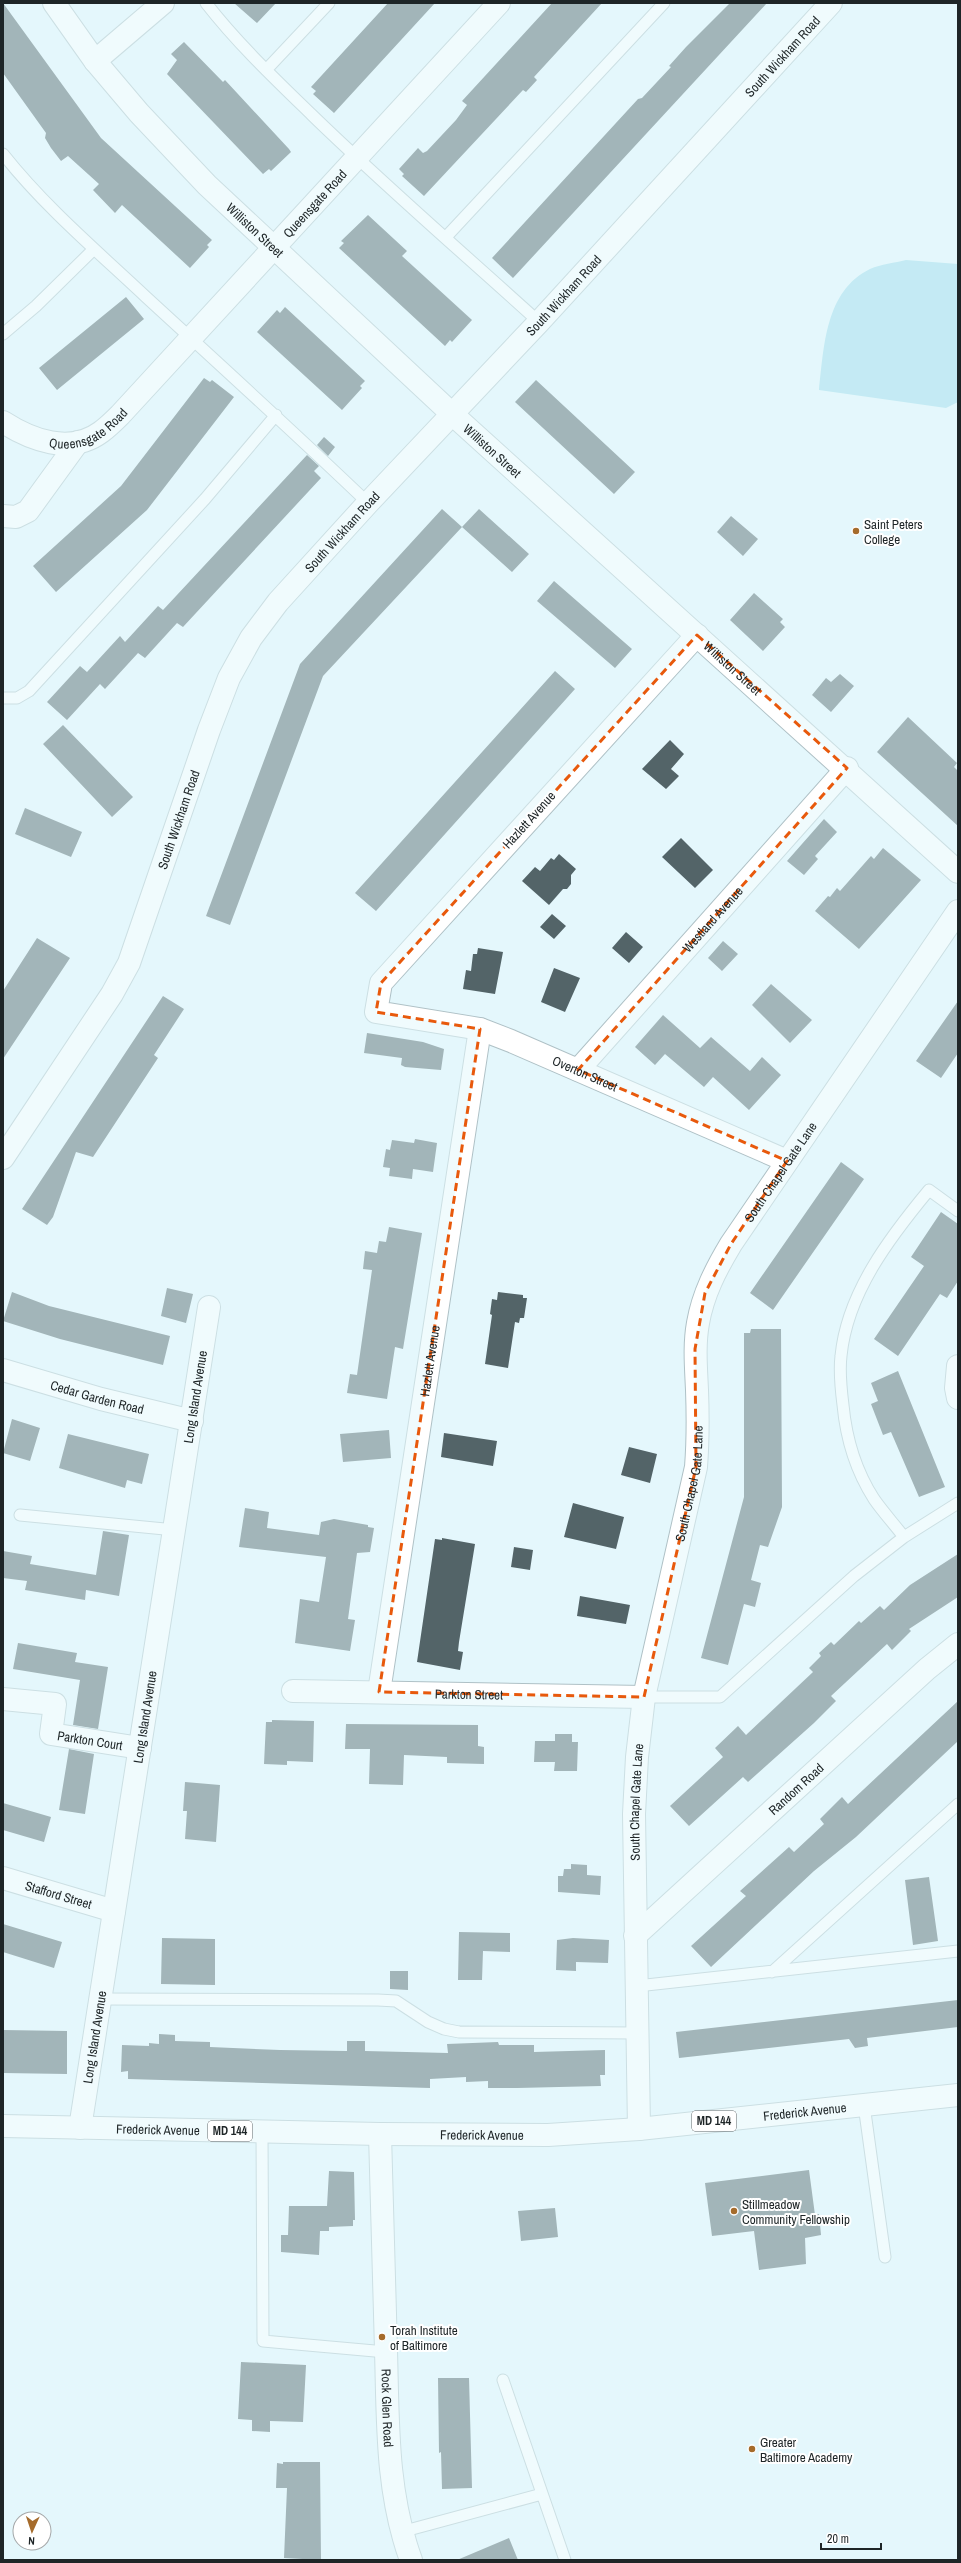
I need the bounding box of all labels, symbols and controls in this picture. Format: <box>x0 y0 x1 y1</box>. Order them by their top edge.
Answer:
street label: South Wickham Road <box>741 12 824 100</box>
street label: Queensgate Road <box>279 166 350 241</box>
street label: Williston Street <box>223 199 287 261</box>
street label: South Wickham Road <box>522 251 605 339</box>
street label: Queensgate Road <box>48 404 131 452</box>
street label: Williston Street <box>460 420 525 481</box>
street label: South Wickham Road <box>301 488 383 576</box>
place label: Saint Peters College <box>864 516 923 548</box>
marker: Saint Peters College <box>851 526 861 536</box>
street label: Williston Street <box>700 637 765 699</box>
street label: South Wickham Road <box>153 768 203 871</box>
street label: Hazlett Avenue <box>499 788 559 852</box>
street label: Westland Avenue <box>678 883 746 956</box>
street label: Overton Street <box>550 1052 620 1095</box>
street label: South Chapel Gate Lane <box>740 1118 820 1225</box>
street label: Hazlett Avenue <box>416 1324 443 1398</box>
street label: Long Island Avenue <box>179 1349 211 1445</box>
street label: Cedar Garden Road <box>48 1376 146 1418</box>
street label: South Chapel Gate Lane <box>671 1425 706 1543</box>
street label: Long Island Avenue <box>129 1669 160 1765</box>
street label: Parkton Street <box>435 1685 503 1703</box>
street label: Parkton Court <box>56 1727 124 1754</box>
street label: South Chapel Gate Lane <box>625 1742 647 1861</box>
street label: Random Road <box>765 1759 827 1818</box>
street label: Stafford Street <box>23 1877 94 1912</box>
street label: Long Island Avenue <box>79 1989 110 2085</box>
street label: Frederick Avenue <box>762 2098 847 2124</box>
road number: MD 144 <box>692 2111 736 2131</box>
street label: Frederick Avenue <box>116 2120 200 2139</box>
road number: MD 144 <box>208 2121 252 2141</box>
street label: Frederick Avenue <box>440 2126 524 2143</box>
place label: Stillmeadow Community Fellowship <box>742 2196 850 2228</box>
marker: Stillmeadow Community Fellowship <box>729 2206 739 2216</box>
place label: Torah Institute of Baltimore <box>390 2322 458 2354</box>
marker: Torah Institute of Baltimore <box>377 2332 387 2342</box>
street label: Rock Glen Road <box>378 2369 398 2448</box>
place label: Greater Baltimore Academy <box>760 2434 853 2466</box>
marker: Greater Baltimore Academy <box>747 2444 757 2454</box>
north arrow <box>12 2511 52 2551</box>
scale bar <box>821 2525 881 2551</box>
text: 20 m <box>827 2531 849 2547</box>
text: N <box>28 2534 35 2548</box>

